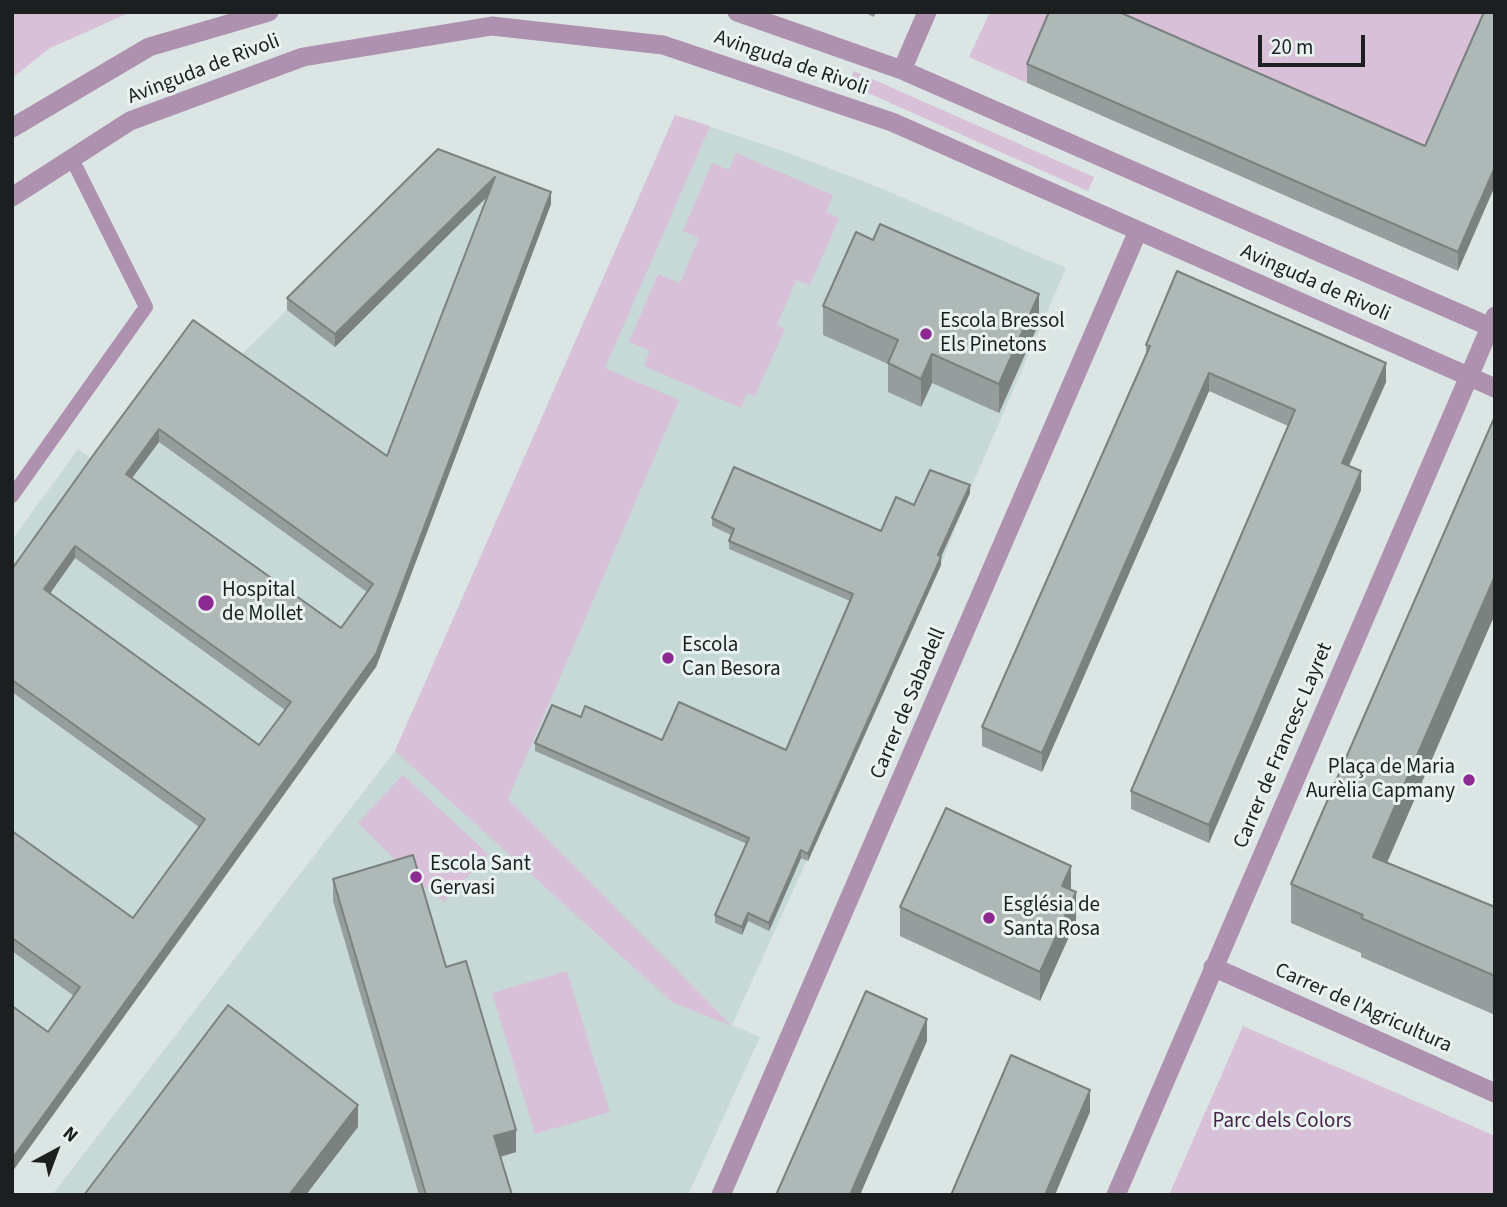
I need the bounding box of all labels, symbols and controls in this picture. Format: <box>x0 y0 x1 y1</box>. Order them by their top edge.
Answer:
scale bar <box>1262 21 1369 65</box>
street label: Avinguda de Rivoli <box>711 26 871 102</box>
street label: Avinguda de Rivoli <box>124 29 284 111</box>
text: 20 m <box>1271 32 1313 62</box>
street label: Avinguda de Rivoli <box>1236 240 1394 328</box>
place label: Escola Bressol Els Pinetons <box>940 309 1065 359</box>
marker: Escola Bressol Els Pinetons <box>918 326 934 342</box>
place label: Hospital de Mollet <box>222 578 303 628</box>
marker: Hospital de Mollet <box>196 593 216 613</box>
street label: Carrer de Sabadell <box>866 625 952 783</box>
place label: Escola Can Besora <box>682 633 781 683</box>
street label: Carrer de Francesc Layret <box>1229 639 1339 853</box>
marker: Escola Can Besora <box>660 650 676 666</box>
place label: Plaça de Maria Aurèlia Capmany <box>1306 755 1455 805</box>
marker: Plaça de Maria Aurèlia Capmany <box>1461 772 1477 788</box>
place label: Escola Sant Gervasi <box>430 852 531 902</box>
marker: Escola Sant Gervasi <box>408 869 424 885</box>
place label: Església de Santa Rosa <box>1003 893 1100 943</box>
marker: Església de Santa Rosa <box>981 910 997 926</box>
street label: Carrer de l'Agricultura <box>1271 959 1455 1059</box>
park label: Parc dels Colors <box>1213 1109 1351 1135</box>
north arrow <box>21 1116 91 1186</box>
text: N <box>56 1120 84 1149</box>

